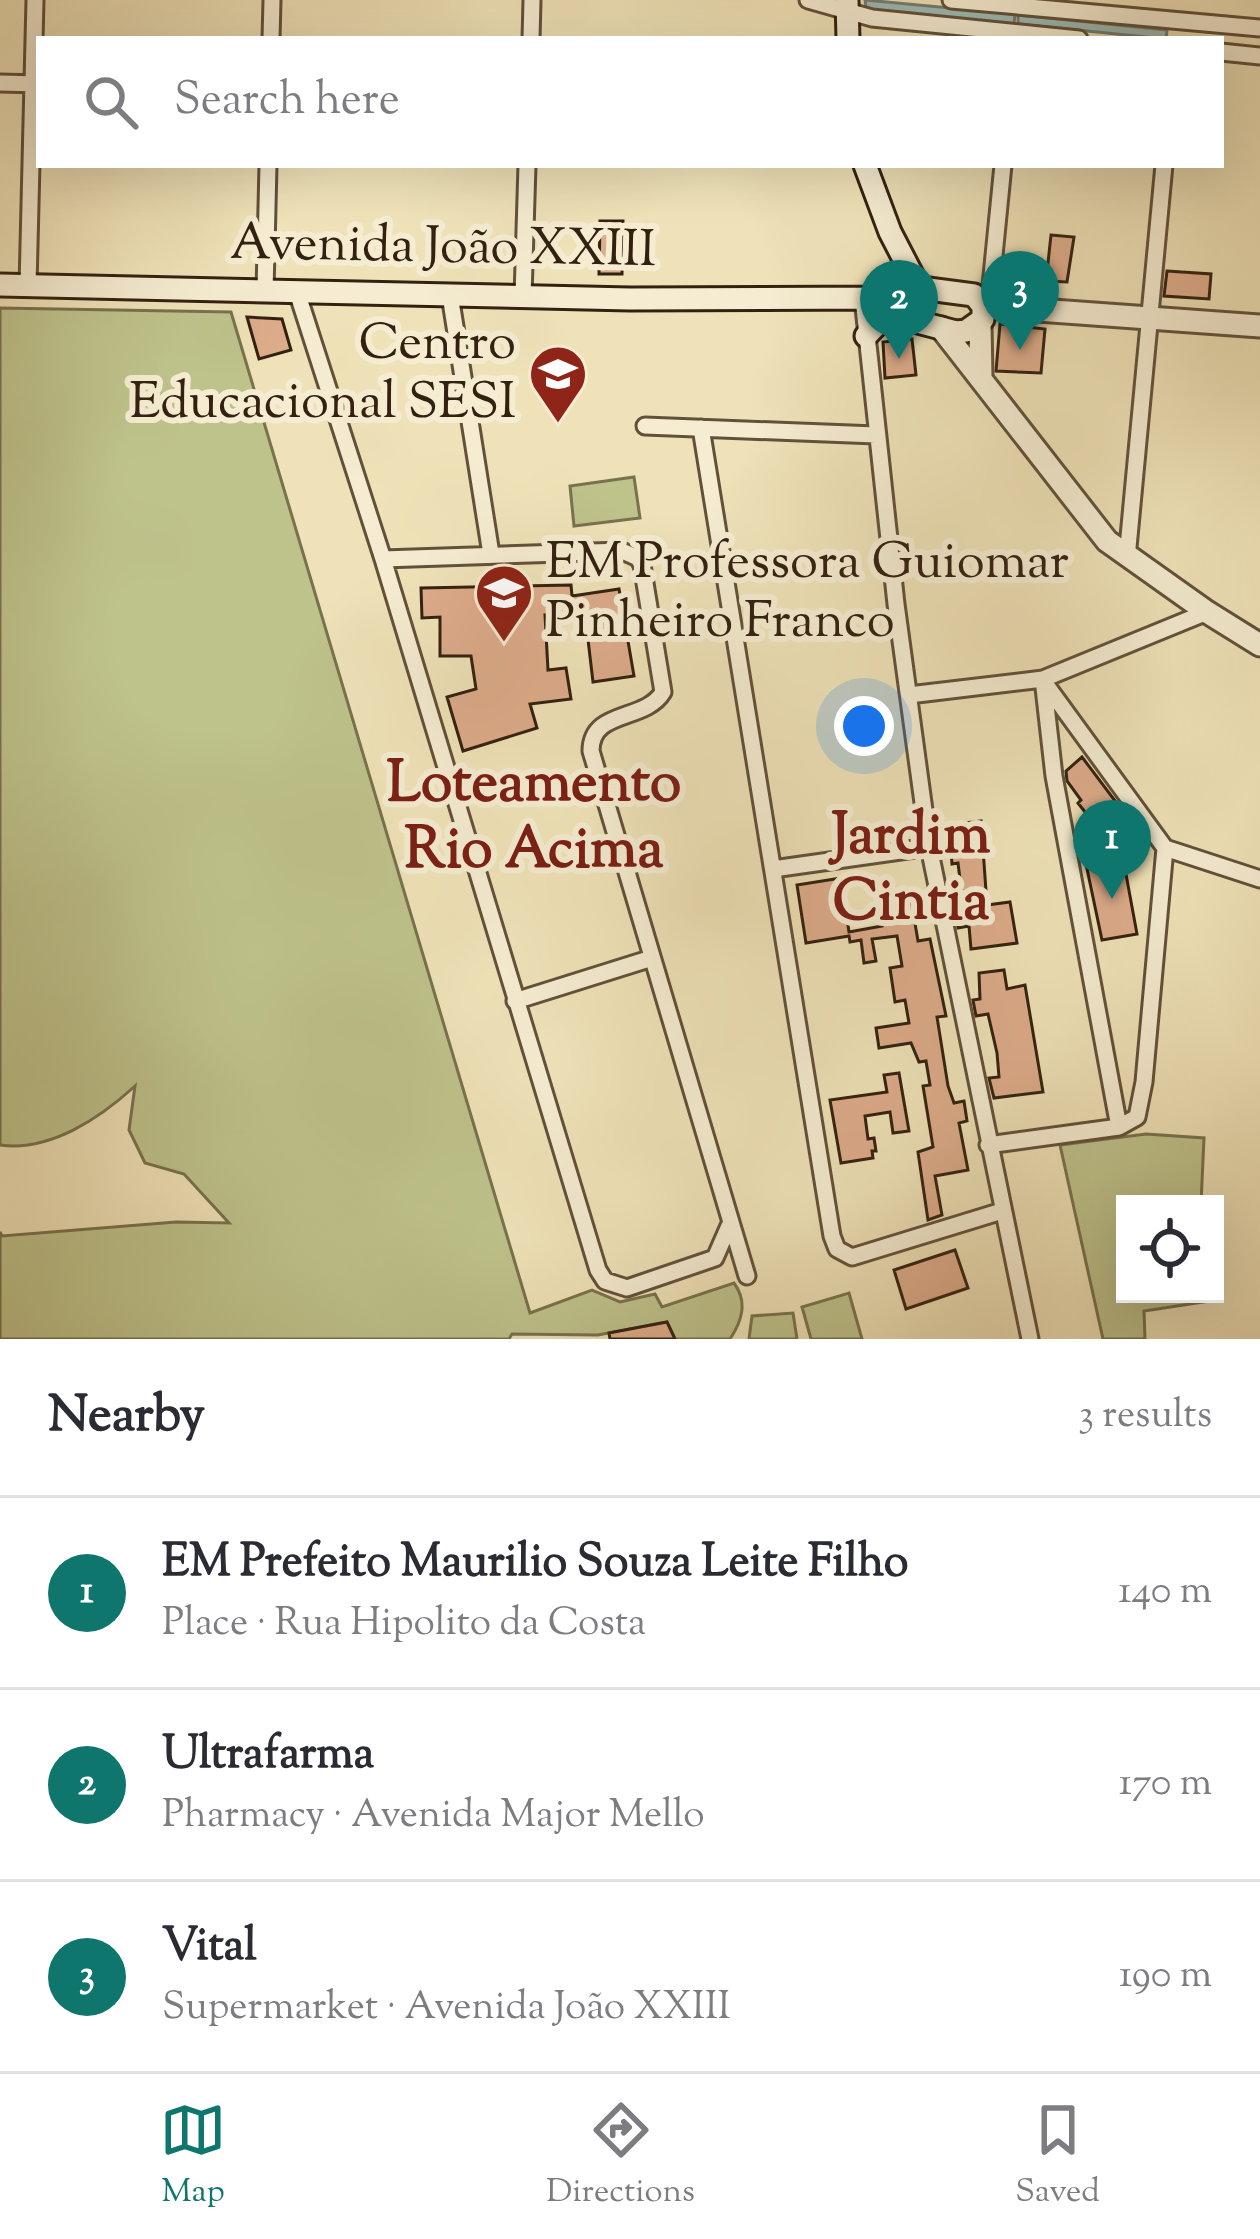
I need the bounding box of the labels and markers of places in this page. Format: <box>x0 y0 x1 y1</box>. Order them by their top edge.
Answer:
pin: 3 <box>981 251 1059 350</box>
pin: 2 <box>860 260 938 359</box>
place label: Centro Educacional SESI <box>129 309 516 441</box>
school or university icon: Centro Educacional SESI <box>527 343 589 425</box>
place label: EM Professora Guiomar Pinheiro Franco <box>546 528 1069 660</box>
school or university icon: EM Professora Guiomar Pinheiro Franco <box>473 562 535 644</box>
pin: 1 <box>1073 800 1151 899</box>

